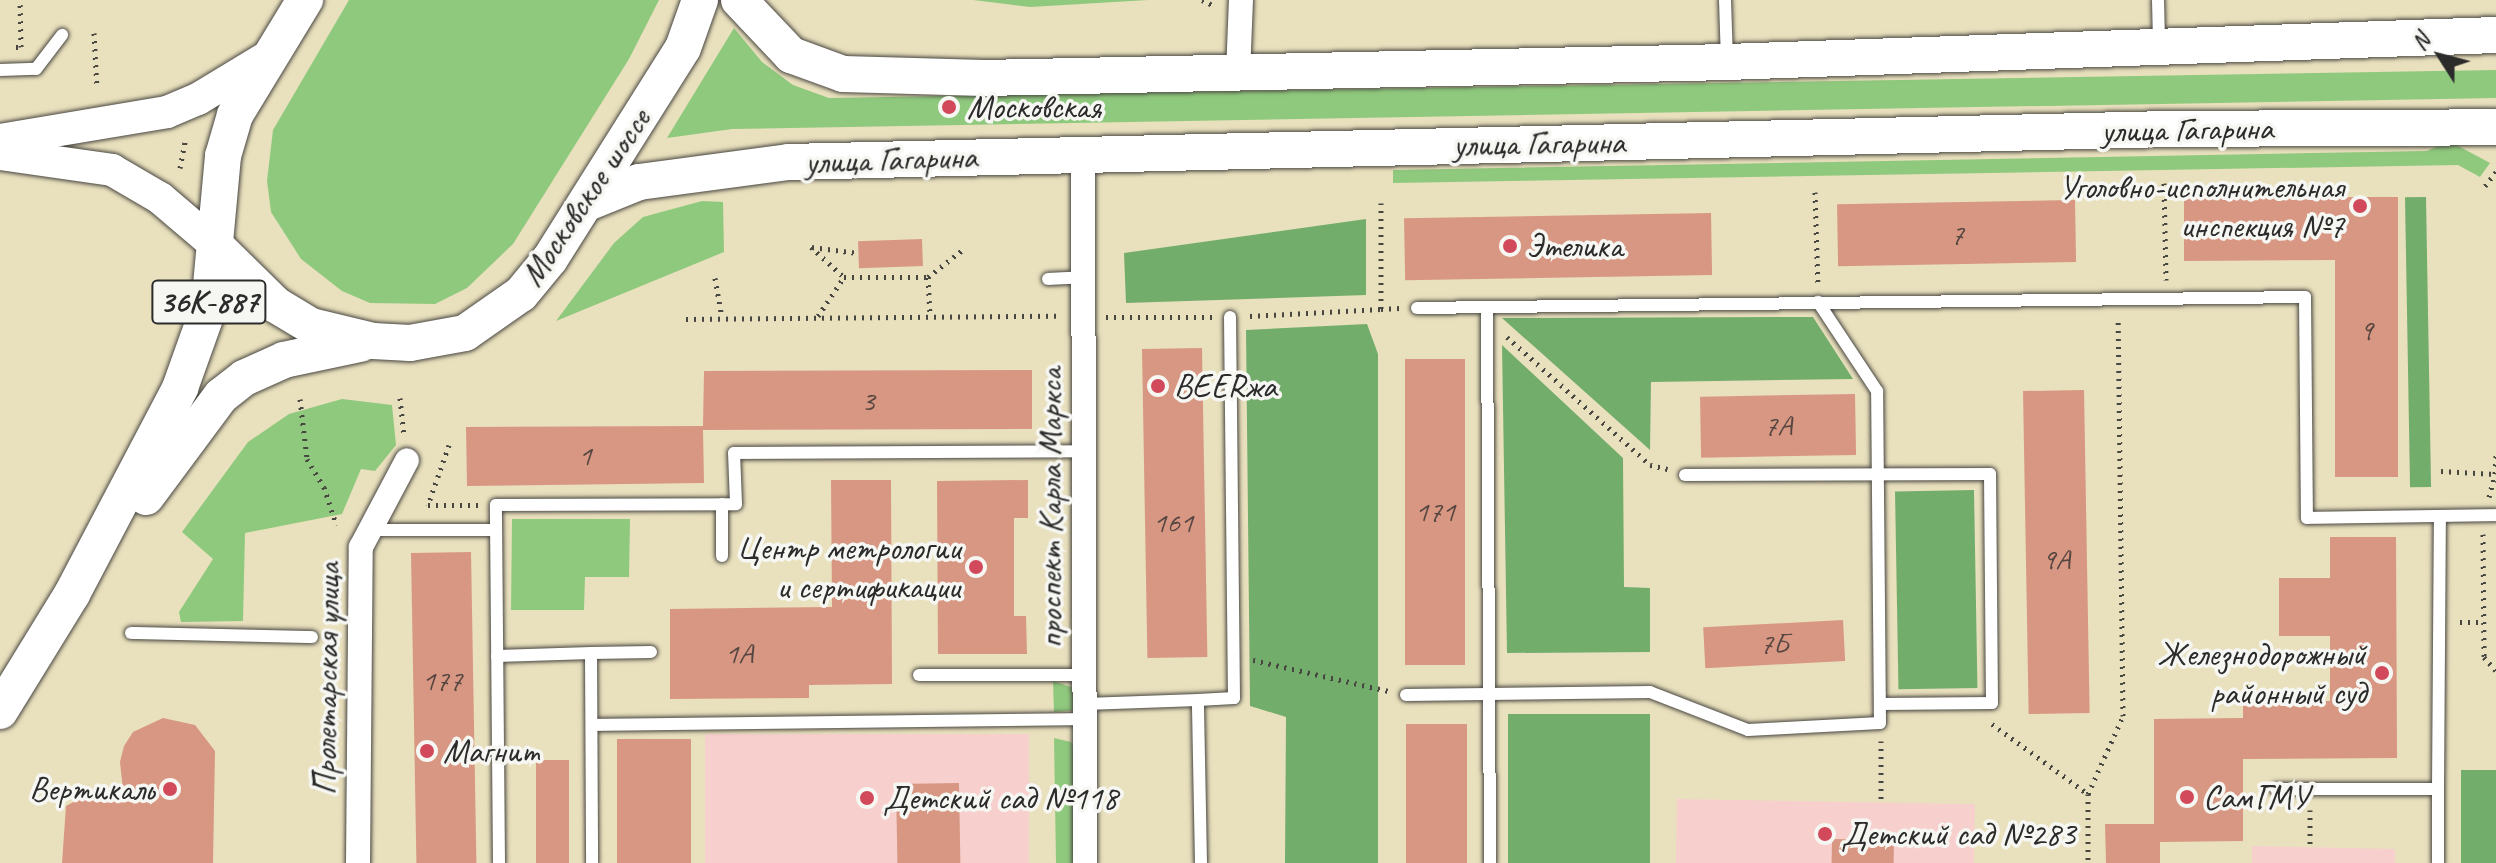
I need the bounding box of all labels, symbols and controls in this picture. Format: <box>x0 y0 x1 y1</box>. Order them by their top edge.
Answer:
north arrow <box>2400 16 2480 96</box>
text: N <box>2405 28 2436 56</box>
place label: Московская <box>967 87 1101 127</box>
marker: Московская <box>938 96 960 118</box>
street label: Московское шоссе <box>510 100 660 294</box>
street label: улица Гагарина <box>2100 107 2274 151</box>
street label: улица Гагарина <box>1452 121 1626 165</box>
street label: улица Гагарина <box>804 136 978 182</box>
place label: Уголовно-исполнительная инспекция №7 <box>2059 166 2344 246</box>
marker: Уголовно-исполнительная инспекция №7 <box>2351 197 2369 215</box>
house number: 7 <box>1950 216 1964 252</box>
place label: Этелика <box>1526 226 1622 266</box>
marker: Этелика <box>1501 237 1519 255</box>
road number: 36К-887 <box>151 274 267 330</box>
house number: 9 <box>2359 312 2373 348</box>
place label: BEERжа <box>1174 366 1277 406</box>
street label: проспект Карла Маркса <box>1030 368 1070 648</box>
marker: BEERжа <box>1149 377 1167 395</box>
house number: 3 <box>861 382 875 418</box>
house number: 7А <box>1764 407 1792 443</box>
house number: 1 <box>578 437 592 473</box>
house number: 171 <box>1415 493 1455 529</box>
house number: 161 <box>1153 504 1193 540</box>
place label: Центр метрологии и сертификации <box>736 527 960 606</box>
house number: 9А <box>2042 541 2070 577</box>
marker: Центр метрологии и сертификации <box>967 558 985 576</box>
street label: Пролетарская улица <box>304 561 348 797</box>
house number: 7Б <box>1760 625 1788 661</box>
place label: Железнодорожный районный суд <box>2157 633 2366 712</box>
house number: 1А <box>725 635 753 671</box>
house number: 177 <box>422 662 462 698</box>
marker: Железнодорожный районный суд <box>2373 664 2391 682</box>
place label: Магнит <box>443 731 540 771</box>
marker: Магнит <box>418 742 436 760</box>
place label: Вертикаль <box>29 769 154 809</box>
place label: СамГМУ <box>2203 777 2309 817</box>
place label: Детский сад №118 <box>883 778 1118 818</box>
marker: Вертикаль <box>161 780 179 798</box>
marker: СамГМУ <box>2178 788 2196 806</box>
marker: Детский сад №118 <box>858 789 876 807</box>
place label: Детский сад №283 <box>1841 814 2076 854</box>
marker: Детский сад №283 <box>1816 825 1834 843</box>

